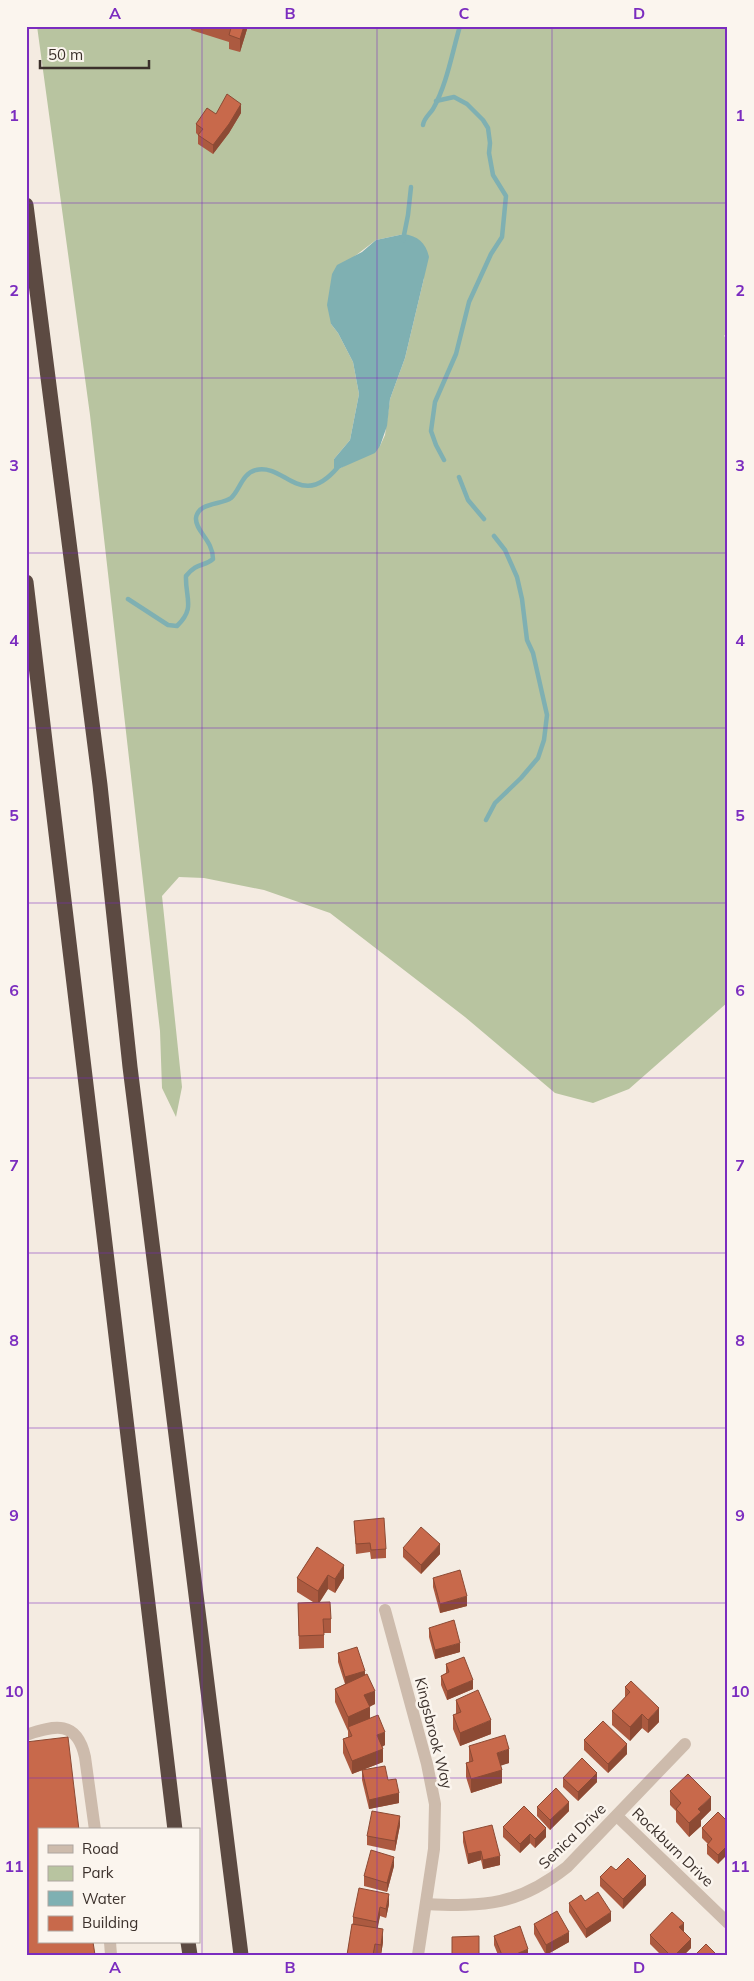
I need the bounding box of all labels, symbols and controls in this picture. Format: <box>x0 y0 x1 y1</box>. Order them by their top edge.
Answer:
text: A <box>109 3 121 23</box>
text: B <box>284 3 296 23</box>
text: C <box>459 3 470 23</box>
text: D <box>633 3 645 23</box>
scale bar <box>40 38 149 70</box>
text: 50 m <box>48 45 83 64</box>
text: 1 <box>9 105 19 125</box>
text: 1 <box>735 105 745 125</box>
text: 2 <box>9 280 19 300</box>
text: 2 <box>735 280 745 300</box>
text: 3 <box>9 455 19 475</box>
text: 3 <box>735 455 745 475</box>
text: 4 <box>9 630 19 650</box>
text: 4 <box>735 630 745 650</box>
text: 5 <box>9 805 19 825</box>
text: 5 <box>735 805 745 825</box>
text: 6 <box>9 980 19 1000</box>
text: 6 <box>735 980 745 1000</box>
text: 7 <box>9 1155 19 1175</box>
text: 7 <box>735 1155 745 1175</box>
text: 8 <box>9 1330 19 1350</box>
text: 8 <box>735 1330 745 1350</box>
text: 9 <box>9 1505 19 1525</box>
text: 9 <box>735 1505 745 1525</box>
street label: Kingsbrook Way <box>411 1675 457 1791</box>
text: 10 <box>4 1681 24 1701</box>
text: 10 <box>730 1681 750 1701</box>
street label: Senica Drive <box>534 1799 610 1873</box>
street label: Rockburn Drive <box>628 1803 718 1891</box>
legend <box>38 1828 200 1944</box>
text: Road <box>82 1839 119 1858</box>
text: 11 <box>4 1856 24 1876</box>
text: 11 <box>730 1856 750 1876</box>
text: Park <box>82 1863 114 1882</box>
text: Water <box>82 1889 126 1908</box>
text: Building <box>82 1913 138 1932</box>
text: A <box>109 1957 121 1977</box>
text: B <box>284 1957 296 1977</box>
text: C <box>459 1957 470 1977</box>
text: D <box>633 1957 645 1977</box>

